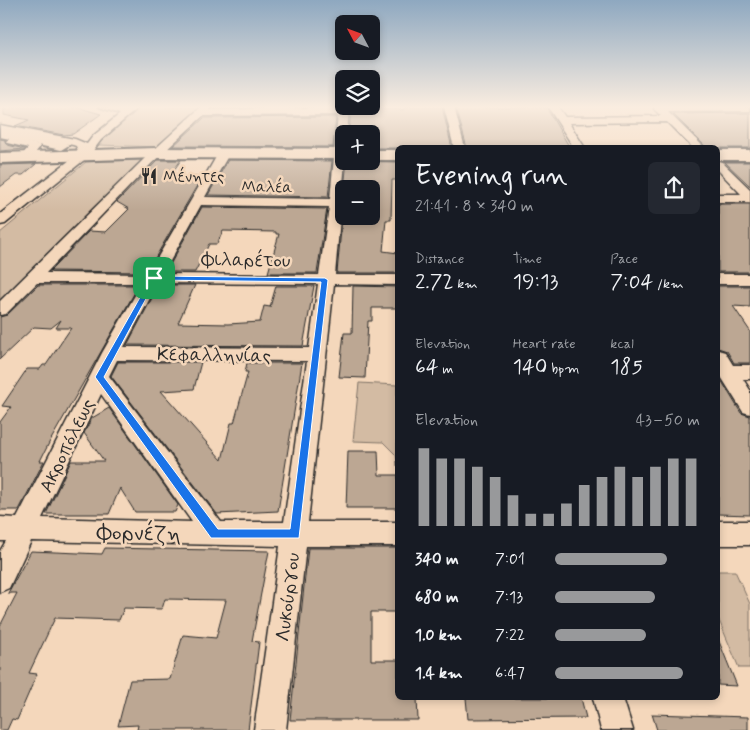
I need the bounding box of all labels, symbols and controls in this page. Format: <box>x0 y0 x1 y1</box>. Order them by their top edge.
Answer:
north arrow <box>335 15 380 60</box>
map controls <box>335 15 380 225</box>
button: layers <box>335 70 380 115</box>
button: + <box>335 125 380 170</box>
text: Evening run <box>415 158 568 195</box>
button: share <box>648 162 700 214</box>
restaurant icon: Μένητες <box>139 166 159 186</box>
place label: Μένητες <box>163 166 224 188</box>
street label: Μαλέα <box>241 176 293 198</box>
button: − <box>335 180 380 225</box>
text: 21:41 · 8 × 340 m <box>415 196 534 217</box>
street label: Φιλαρέτου <box>200 247 291 274</box>
text: Distance <box>415 250 464 268</box>
text: Time <box>513 250 542 268</box>
text: Pace <box>610 250 638 268</box>
pin <box>133 257 175 299</box>
icon: arrive <box>140 264 168 292</box>
text: 2.72 <box>415 268 454 296</box>
text: 19:13 <box>513 268 558 296</box>
text: 7:04 <box>610 268 653 296</box>
text: km <box>454 275 478 293</box>
text: /km <box>653 275 683 293</box>
text: Elevation <box>415 335 470 353</box>
text: Heart rate <box>513 335 576 353</box>
text: kcal <box>610 335 634 353</box>
street label: Κεφαλληνίας <box>157 342 271 369</box>
text: 64 <box>415 353 439 381</box>
text: 140 <box>513 353 547 381</box>
text: 185 <box>610 353 643 381</box>
text: m <box>439 360 453 378</box>
text: bpm <box>547 360 579 378</box>
street label: Ακροπόλεως <box>34 395 101 497</box>
text: Elevation <box>415 410 478 431</box>
text: 43–50 m <box>636 410 700 431</box>
street label: Φορνέζη <box>96 518 181 549</box>
text: 340 m <box>415 549 459 570</box>
text: 7:01 <box>495 549 525 570</box>
street label: Λυκούργου <box>271 551 306 643</box>
text: 680 m <box>415 587 459 608</box>
text: 7:13 <box>495 587 523 608</box>
text: 1.0 km <box>415 625 462 646</box>
text: 7:22 <box>495 625 525 646</box>
text: 1.4 km <box>415 663 462 684</box>
text: 6:47 <box>495 663 525 684</box>

